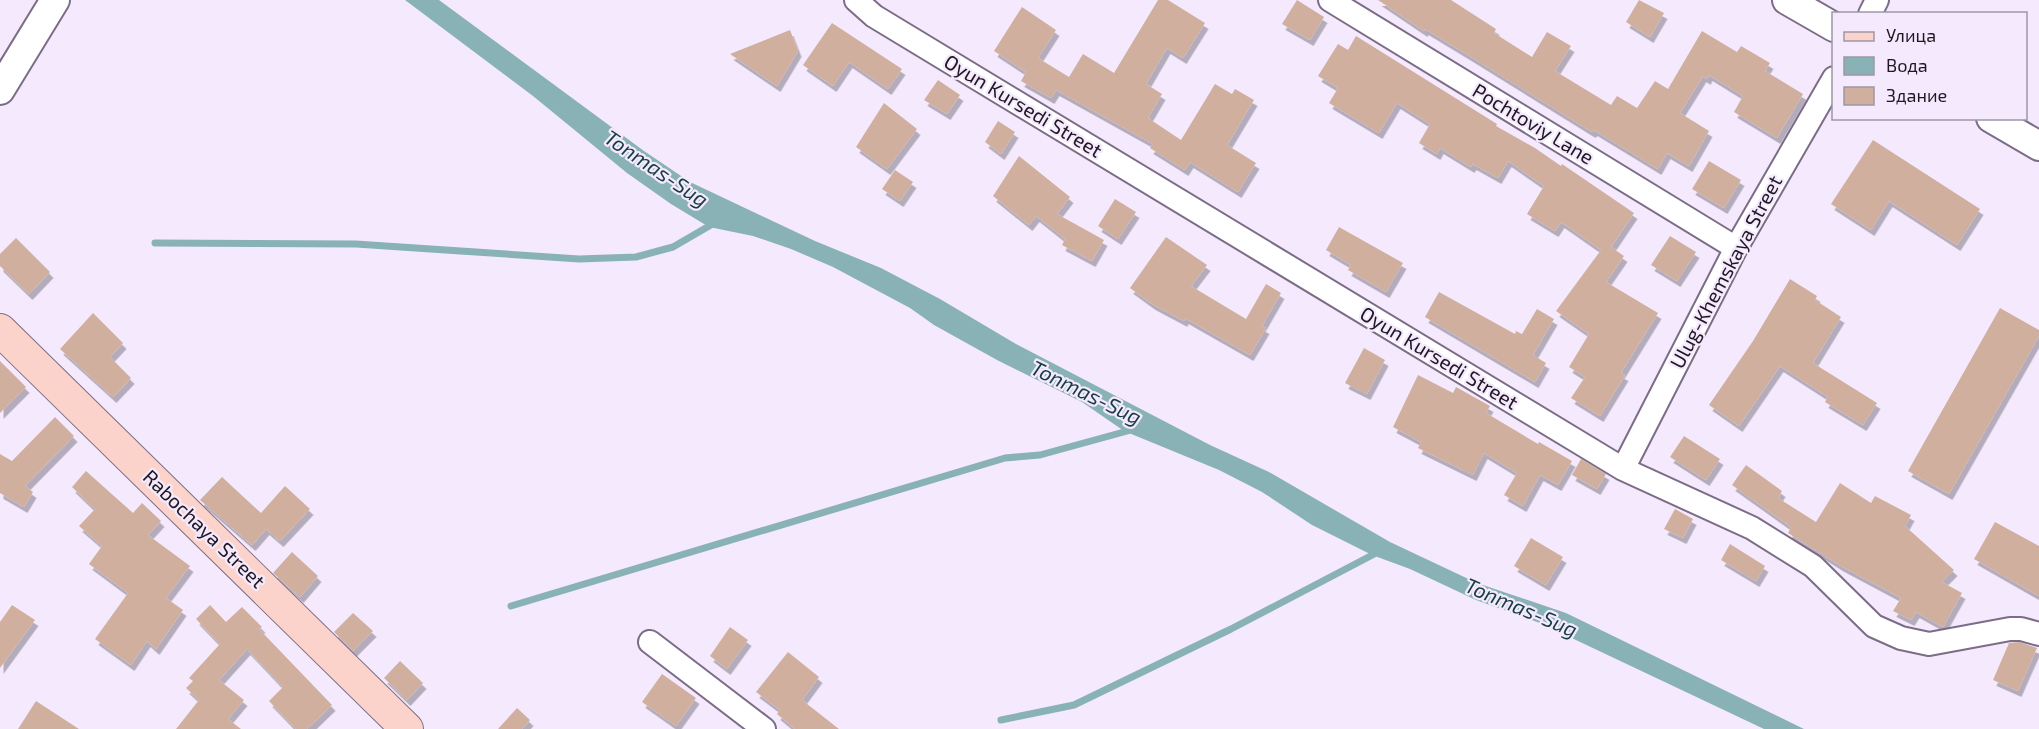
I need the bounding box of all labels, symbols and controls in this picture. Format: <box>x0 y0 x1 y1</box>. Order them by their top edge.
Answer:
legend <box>1832 12 2027 120</box>
text: Улица <box>1886 24 1936 46</box>
street label: Oyun Kursedi Street <box>940 49 1107 162</box>
text: Вода <box>1886 54 1928 76</box>
street label: Pochtoviy Lane <box>1469 78 1598 169</box>
text: Здание <box>1886 84 1947 106</box>
water label: Tonmas-Sug <box>600 124 713 212</box>
street label: Ulug-Khemskaya Street <box>1664 171 1786 372</box>
street label: Oyun Kursedi Street <box>1356 301 1523 414</box>
water label: Tonmas-Sug <box>1027 354 1146 429</box>
street label: Rabochaya Street <box>139 464 271 593</box>
water label: Tonmas-Sug <box>1462 572 1582 642</box>

